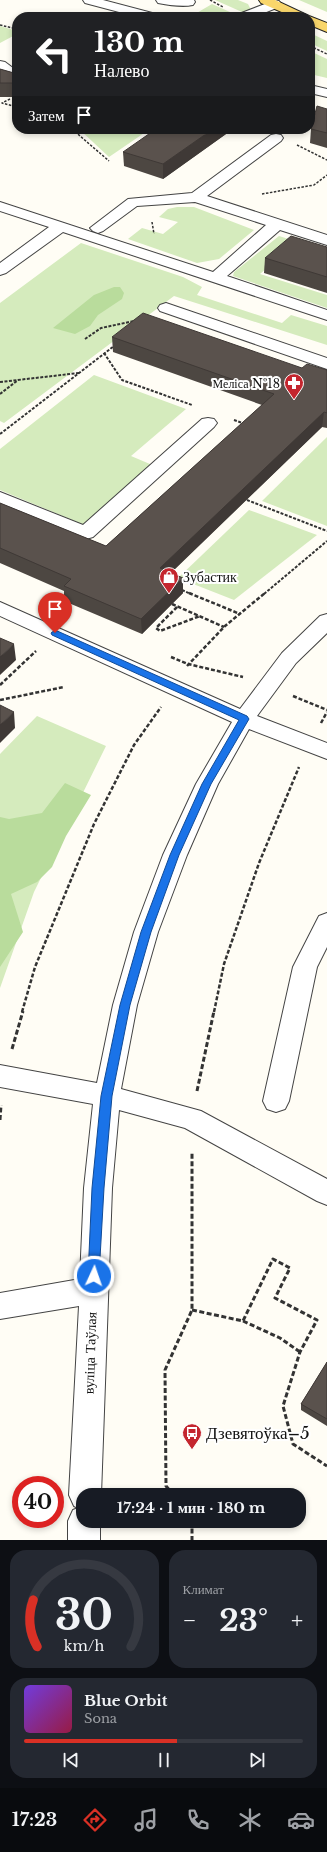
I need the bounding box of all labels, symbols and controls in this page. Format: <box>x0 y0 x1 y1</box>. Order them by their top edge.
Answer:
text: 130 m <box>94 25 184 60</box>
icon: left <box>28 28 80 80</box>
text: Налево <box>94 60 150 82</box>
icon: arrive <box>73 104 95 126</box>
text: Затем <box>28 106 65 125</box>
pharmacy icon: Меліса №18 <box>283 372 305 400</box>
place label: Меліса №18 <box>213 376 280 391</box>
shop icon: Зубастик <box>158 566 180 594</box>
place label: Зубастик <box>183 568 237 586</box>
pin <box>38 592 72 633</box>
icon: arrive <box>44 598 66 620</box>
position arrow <box>73 1255 115 1297</box>
street label: вуліца Таўлая <box>80 1311 100 1394</box>
bus stop icon: Дзевятоўка–5 <box>181 1422 203 1450</box>
place label: Дзевятоўка–5 <box>206 1423 310 1444</box>
speed limit sign: 40 <box>12 1476 64 1528</box>
text: 17:24 · 1 мин · 180 m <box>117 1498 265 1517</box>
text: Климат <box>183 1581 224 1598</box>
text: 30 <box>55 1590 113 1641</box>
text: 23° <box>219 1602 268 1639</box>
text: − <box>183 1607 196 1634</box>
text: + <box>291 1607 303 1634</box>
text: km/h <box>64 1637 105 1655</box>
text: Blue Orbit <box>84 1691 167 1710</box>
text: Sona <box>84 1710 117 1727</box>
icon: previous <box>60 1749 82 1771</box>
icon: pause <box>153 1749 175 1771</box>
icon: next <box>246 1749 268 1771</box>
icon: directions <box>81 1806 109 1834</box>
icon: music <box>132 1806 160 1834</box>
icon: phone <box>184 1806 212 1834</box>
icon: climate <box>236 1806 264 1834</box>
icon: car <box>287 1806 315 1834</box>
text: 17:23 <box>12 1809 57 1831</box>

